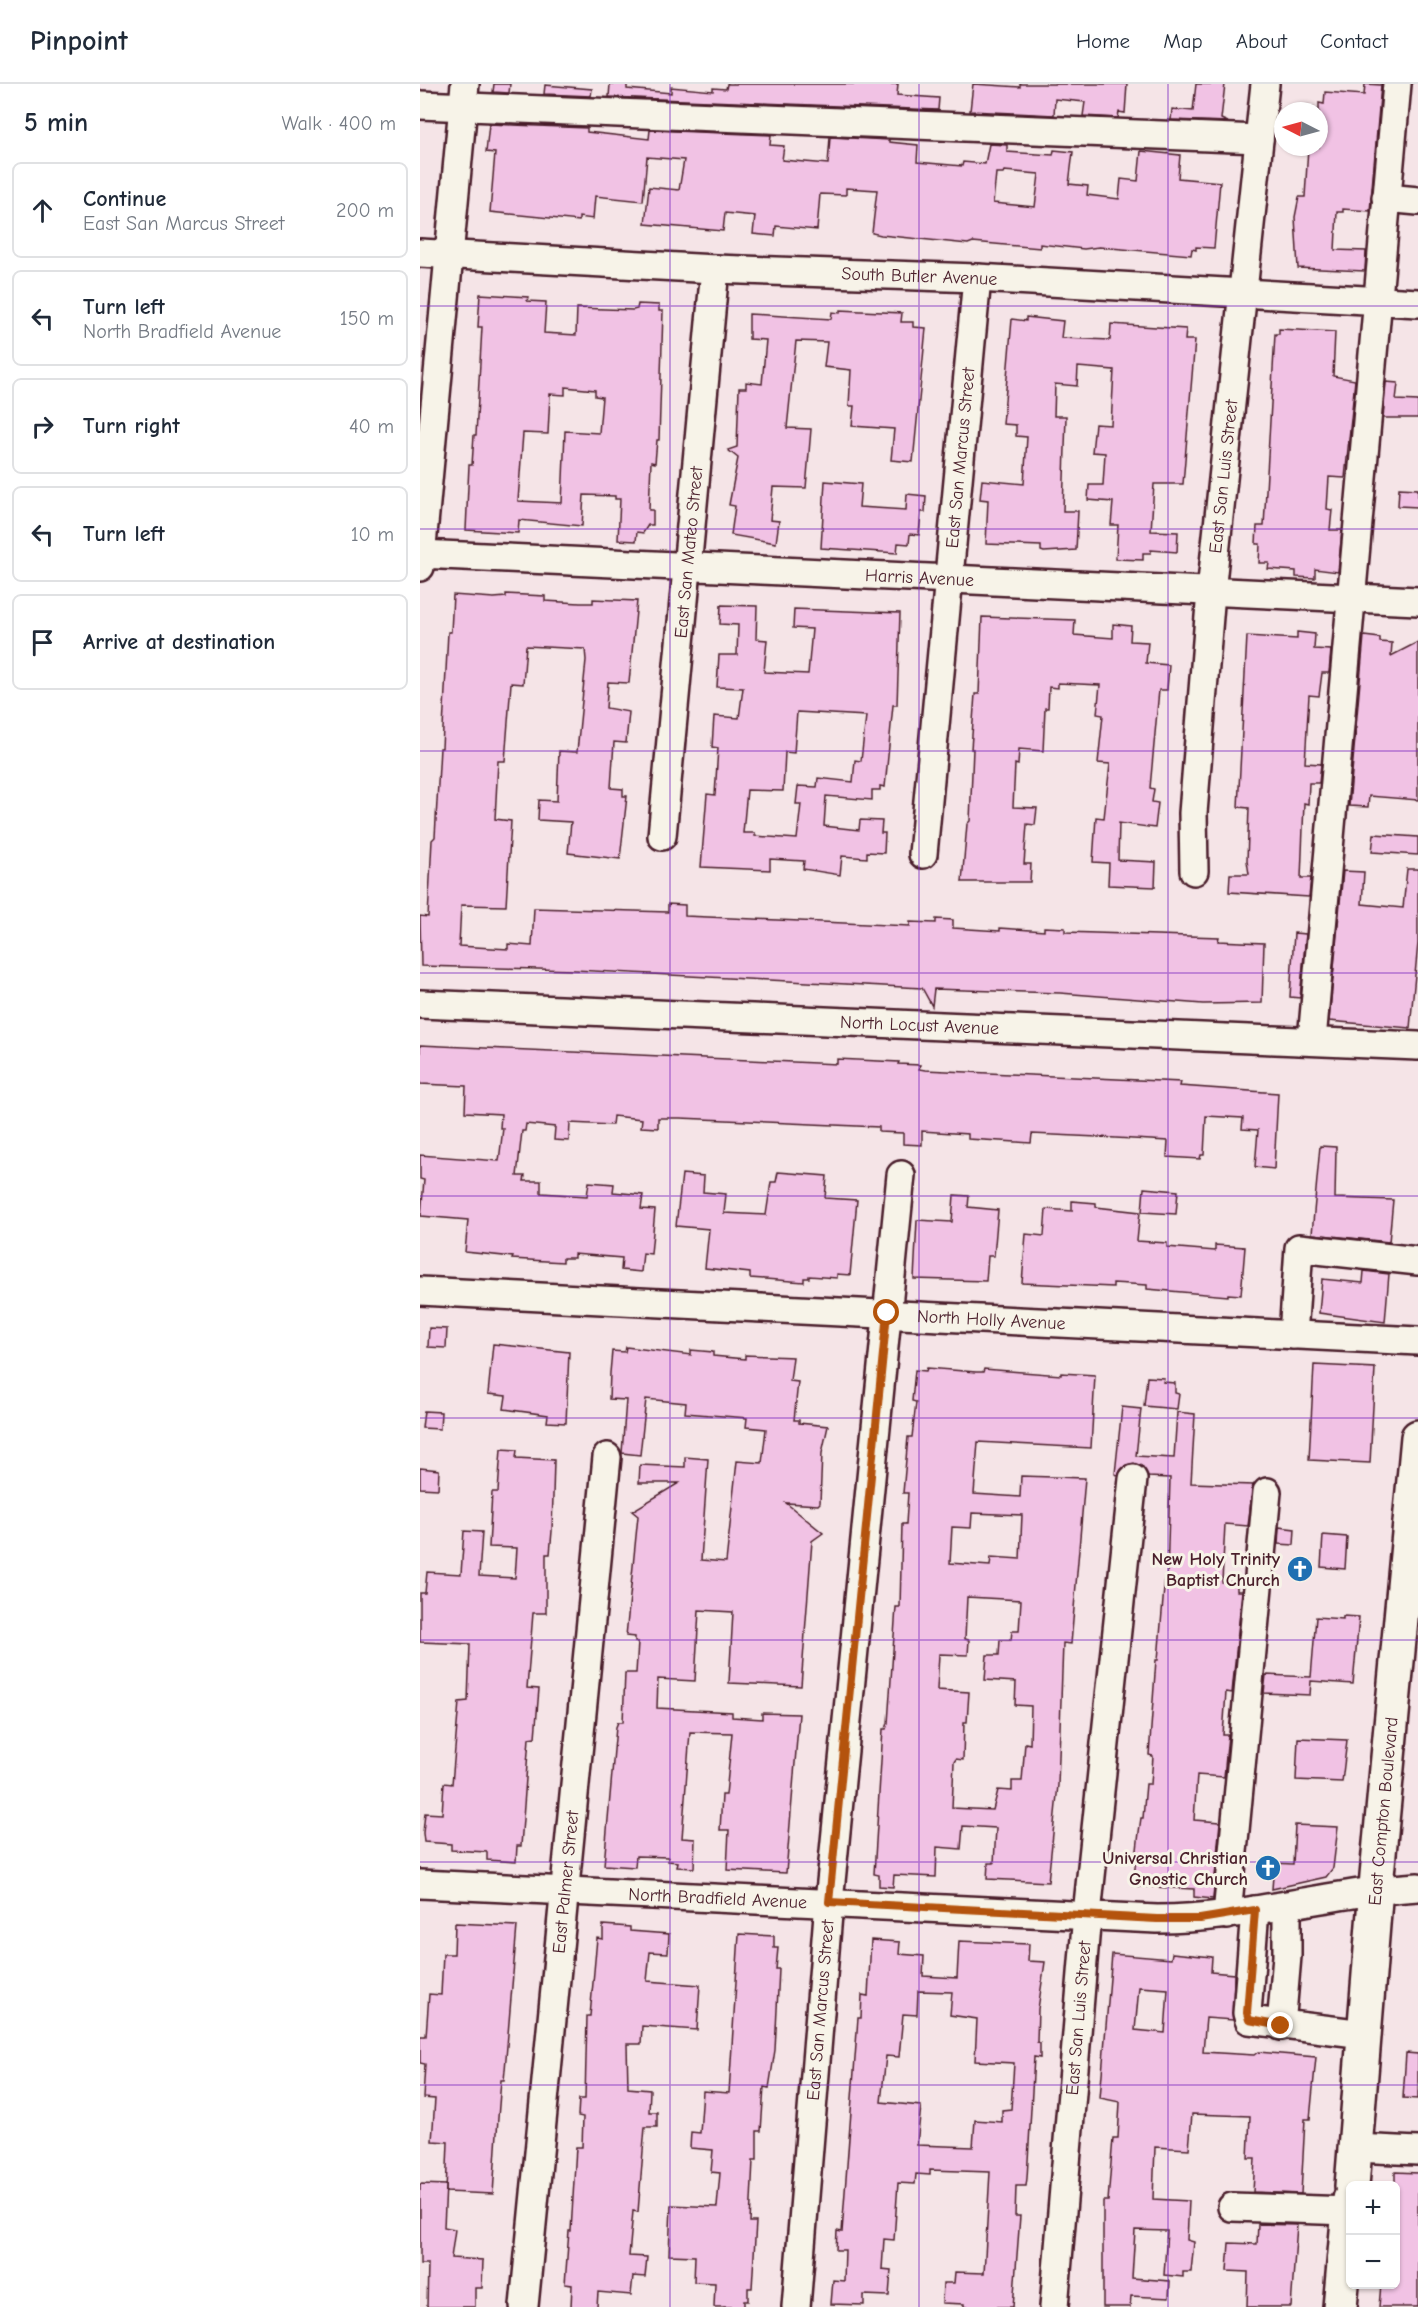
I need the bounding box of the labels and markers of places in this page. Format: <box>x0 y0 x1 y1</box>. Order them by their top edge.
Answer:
place label: New Holy Trinity Baptist Church <box>1151 1549 1281 1591</box>
church icon: New Holy Trinity Baptist Church <box>1285 1554 1315 1584</box>
place label: Universal Christian Gnostic Church <box>1102 1848 1248 1890</box>
church icon: Universal Christian Gnostic Church <box>1253 1853 1283 1883</box>

